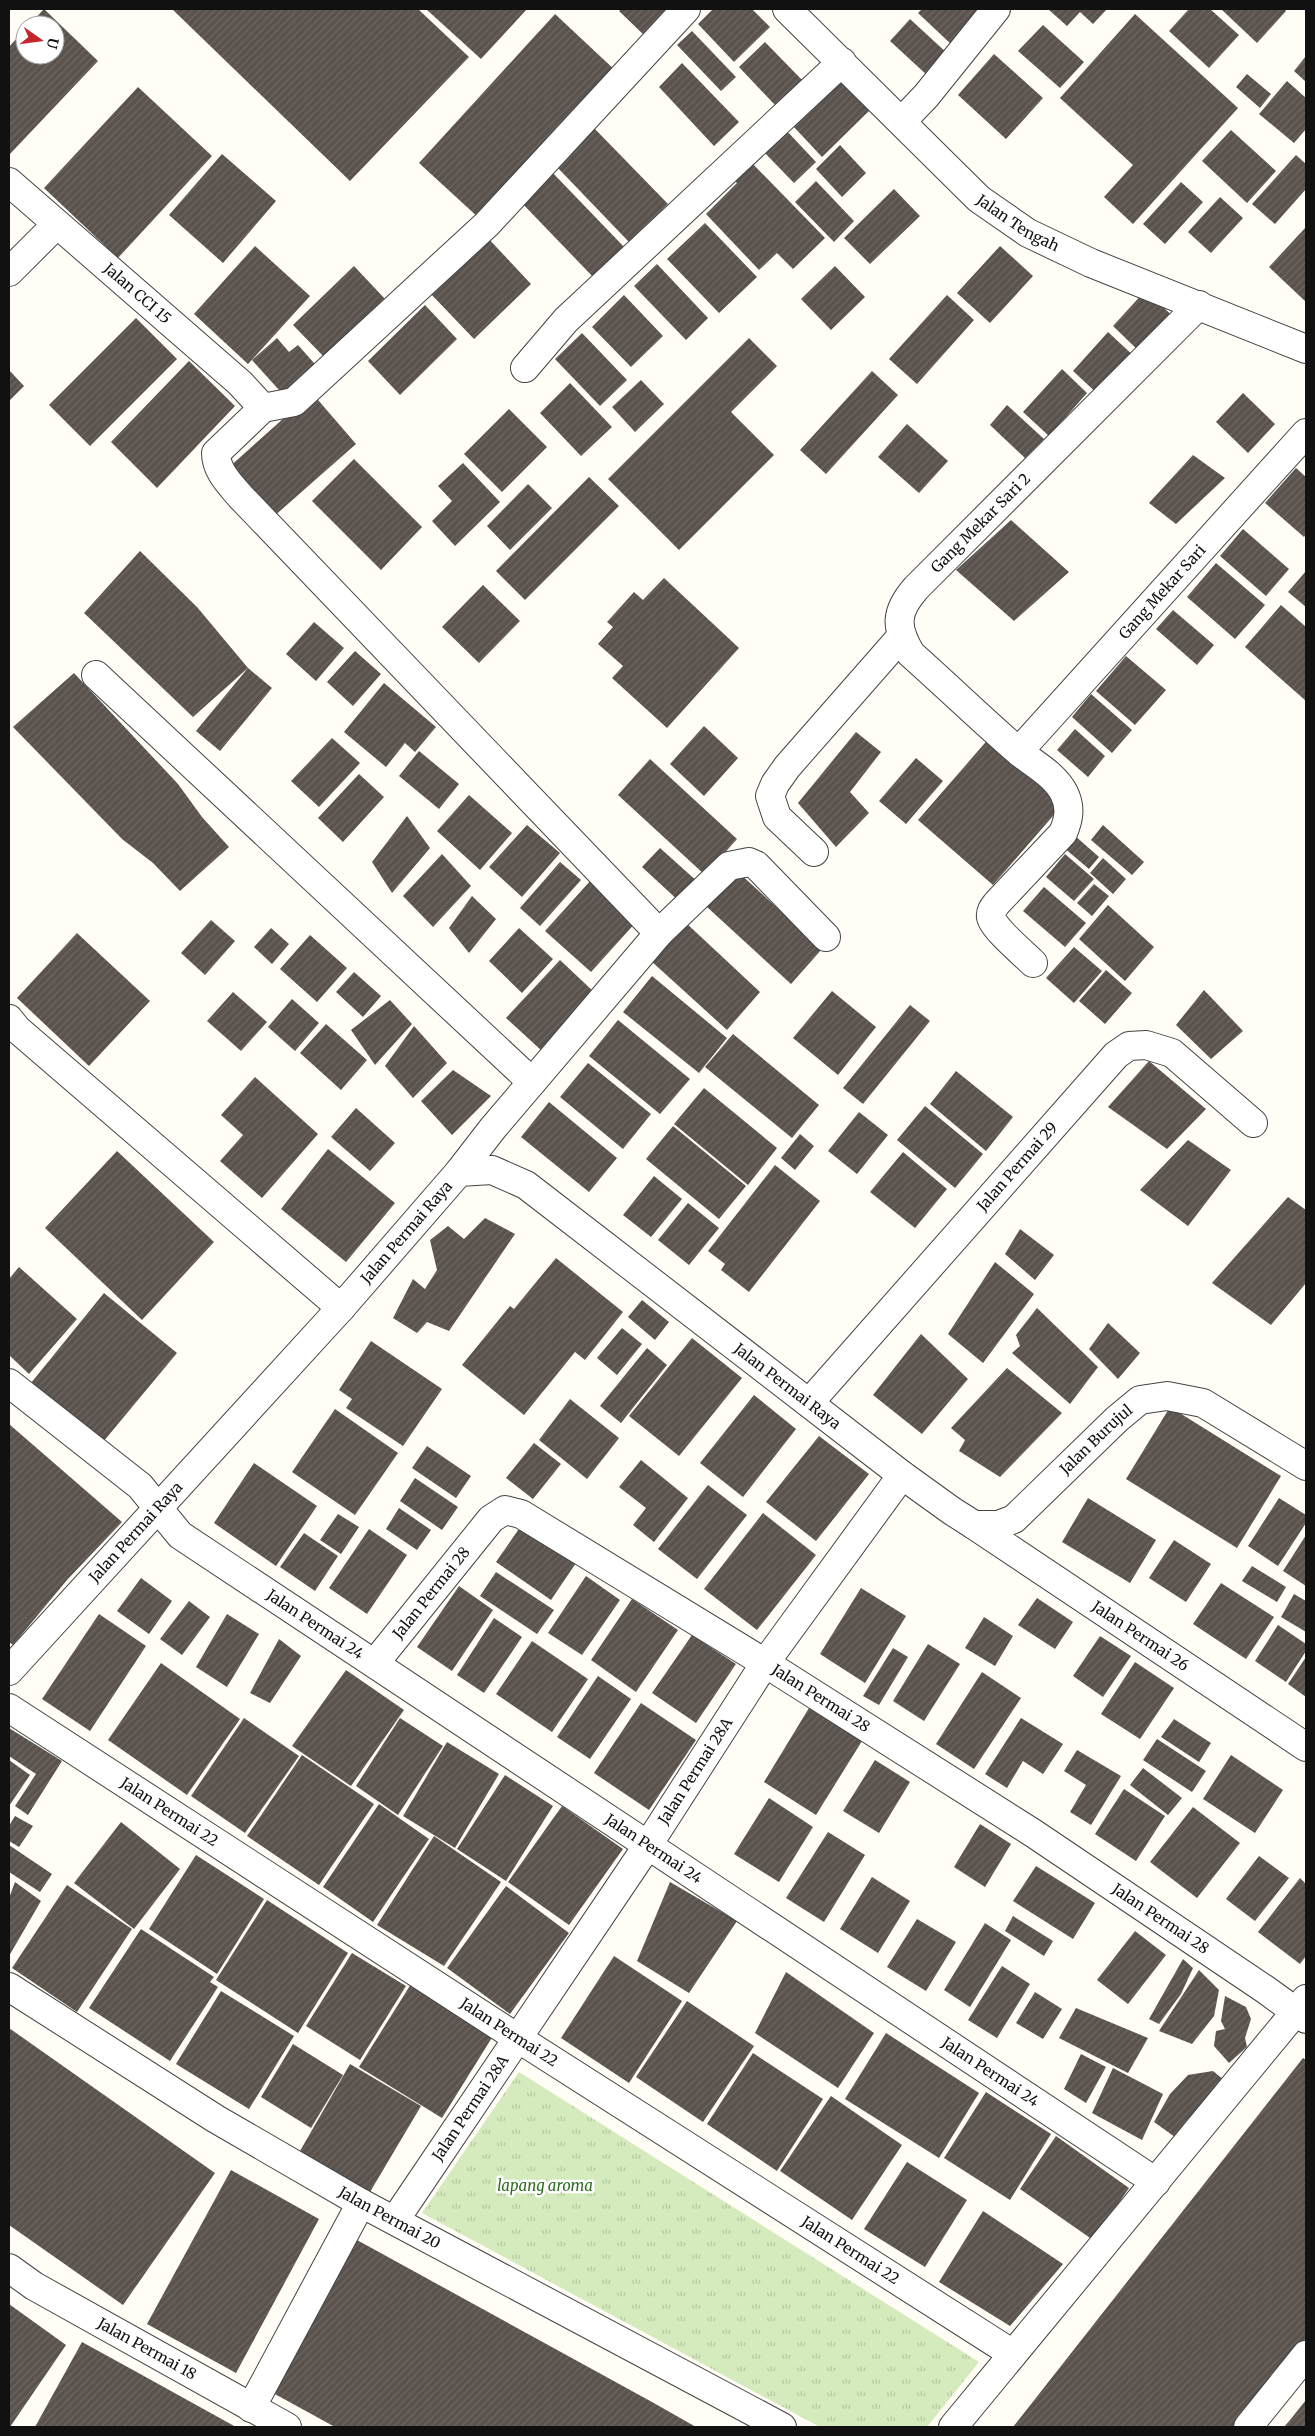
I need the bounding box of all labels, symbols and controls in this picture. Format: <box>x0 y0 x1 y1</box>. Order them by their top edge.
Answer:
north arrow <box>15 15 65 65</box>
text: U <box>42 36 63 51</box>
street label: Jalan Tengah <box>972 190 1062 255</box>
street label: Jalan CCI 15 <box>99 258 175 328</box>
street label: Gang Mekar Sari 2 <box>927 469 1034 577</box>
street label: Gang Mekar Sari <box>1115 541 1210 643</box>
street label: Jalan Permai 29 <box>972 1118 1061 1216</box>
street label: Jalan Permai Raya <box>356 1177 456 1288</box>
street label: Jalan Permai Raya <box>729 1338 845 1433</box>
street label: Jalan Burujul <box>1055 1400 1136 1479</box>
street label: Jalan Permai Raya <box>84 1478 186 1587</box>
street label: Jalan Permai 28 <box>388 1543 474 1643</box>
street label: Jalan Permai 24 <box>262 1585 368 1663</box>
street label: Jalan Permai 26 <box>1088 1596 1193 1675</box>
street label: Jalan Permai 28 <box>768 1659 874 1736</box>
street label: Jalan Permai 28A <box>653 1714 736 1829</box>
street label: Jalan Permai 22 <box>116 1772 222 1850</box>
street label: Jalan Permai 24 <box>601 1809 706 1888</box>
street label: Jalan Permai 28 <box>1108 1879 1213 1958</box>
street label: Jalan Permai 22 <box>456 1993 562 2070</box>
street label: Jalan Permai 24 <box>937 2032 1043 2111</box>
street label: Jalan Permai 28A <box>427 2051 513 2165</box>
park label: lapang aroma <box>497 2176 593 2195</box>
street label: Jalan Permai 20 <box>334 2181 444 2253</box>
street label: Jalan Permai 22 <box>797 2211 903 2288</box>
street label: Jalan Permai 18 <box>93 2313 200 2384</box>

